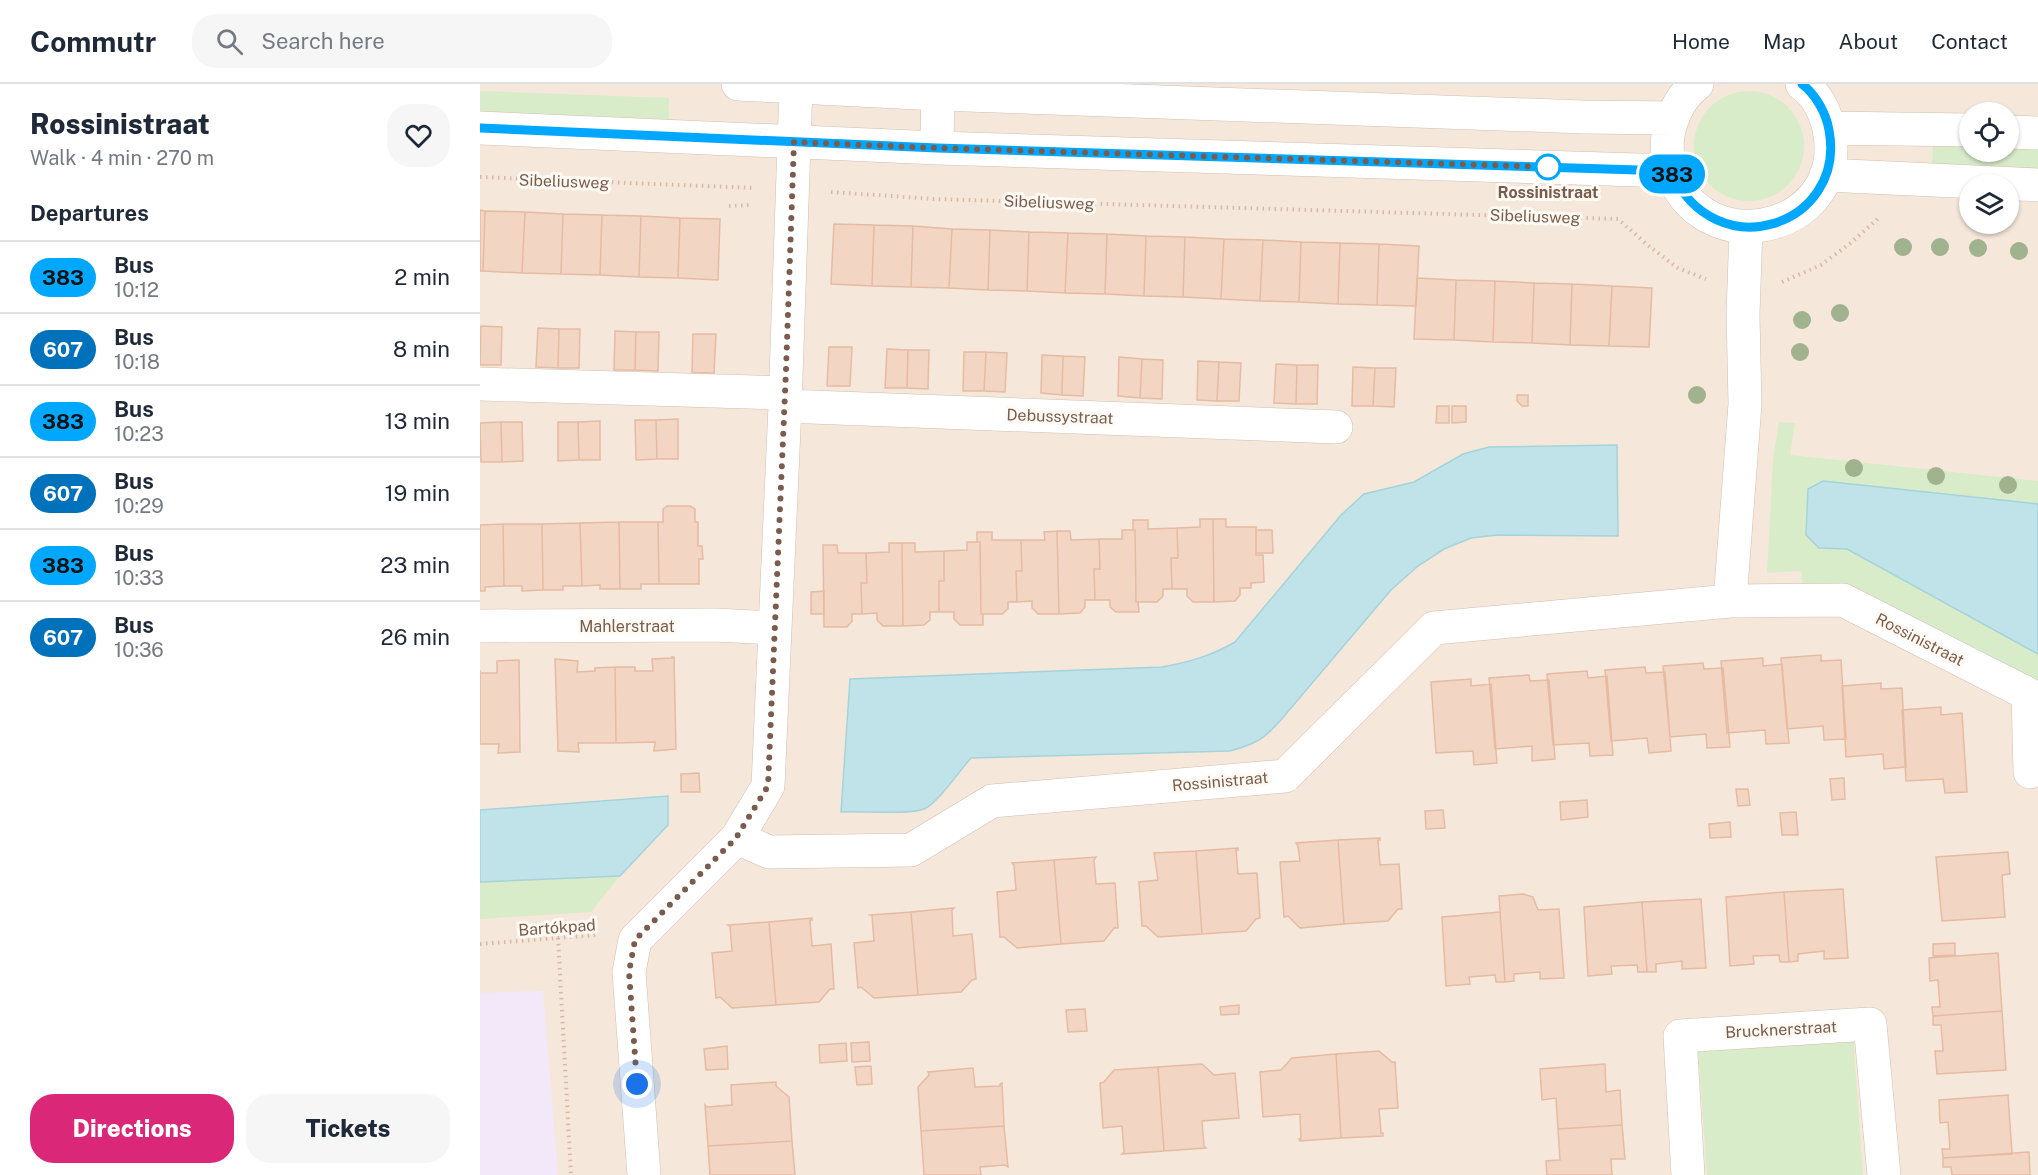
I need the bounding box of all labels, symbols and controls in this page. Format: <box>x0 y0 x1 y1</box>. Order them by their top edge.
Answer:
search box <box>192 14 612 68</box>
text: Commutr <box>30 25 156 58</box>
icon: search <box>213 25 246 58</box>
text: Search here <box>261 28 385 54</box>
text: Home <box>1672 29 1730 54</box>
text: Map <box>1763 29 1806 54</box>
text: About <box>1839 29 1898 54</box>
text: Contact <box>1931 29 2008 54</box>
map controls <box>1959 102 2019 234</box>
button: locate <box>1959 102 2019 162</box>
button: heart <box>387 104 450 167</box>
text: Rossinistraat <box>30 107 210 140</box>
text: Walk · 4 min · 270 m <box>30 146 214 170</box>
marker: Rossinistraat <box>1535 154 1561 180</box>
line badge: 383 <box>1638 154 1706 194</box>
text: 383 <box>1651 162 1693 187</box>
street label: Sibeliusweg <box>518 170 610 193</box>
button: layers <box>1959 174 2019 234</box>
place label: Rossinistraat <box>1498 183 1599 202</box>
street label: Sibeliusweg <box>1003 191 1095 214</box>
text: Departures <box>30 200 149 226</box>
street label: Sibeliusweg <box>1489 205 1581 228</box>
text: Bus <box>114 252 154 278</box>
text: 2 min <box>394 264 450 290</box>
text: 383 <box>42 265 84 290</box>
text: 10:12 <box>114 278 159 302</box>
text: Bus <box>114 324 154 350</box>
text: 8 min <box>393 336 450 362</box>
text: 607 <box>43 337 83 362</box>
text: 10:18 <box>114 350 160 374</box>
text: Bus <box>114 396 154 422</box>
street label: Debussystraat <box>1006 405 1114 428</box>
text: 13 min <box>385 408 450 434</box>
text: 383 <box>42 409 84 434</box>
text: 10:23 <box>114 422 164 446</box>
text: Bus <box>114 468 154 494</box>
text: 19 min <box>385 480 450 506</box>
text: 607 <box>43 481 83 506</box>
text: 10:29 <box>114 494 164 518</box>
text: Bus <box>114 540 154 566</box>
text: 23 min <box>380 552 450 578</box>
text: 383 <box>42 553 84 578</box>
text: 10:33 <box>114 566 164 590</box>
street label: Rossinistraat <box>1872 609 1967 670</box>
text: Bus <box>114 612 154 638</box>
street label: Mahlerstraat <box>579 617 675 636</box>
text: 26 min <box>381 624 450 650</box>
text: 607 <box>43 625 83 650</box>
text: 10:36 <box>114 638 164 662</box>
street label: Rossinistraat <box>1171 768 1269 795</box>
street label: Bartókpad <box>518 915 596 940</box>
street label: Brucknerstraat <box>1725 1017 1837 1042</box>
your location <box>622 1069 652 1099</box>
button: Directions <box>30 1094 234 1163</box>
button: Tickets <box>246 1094 450 1163</box>

